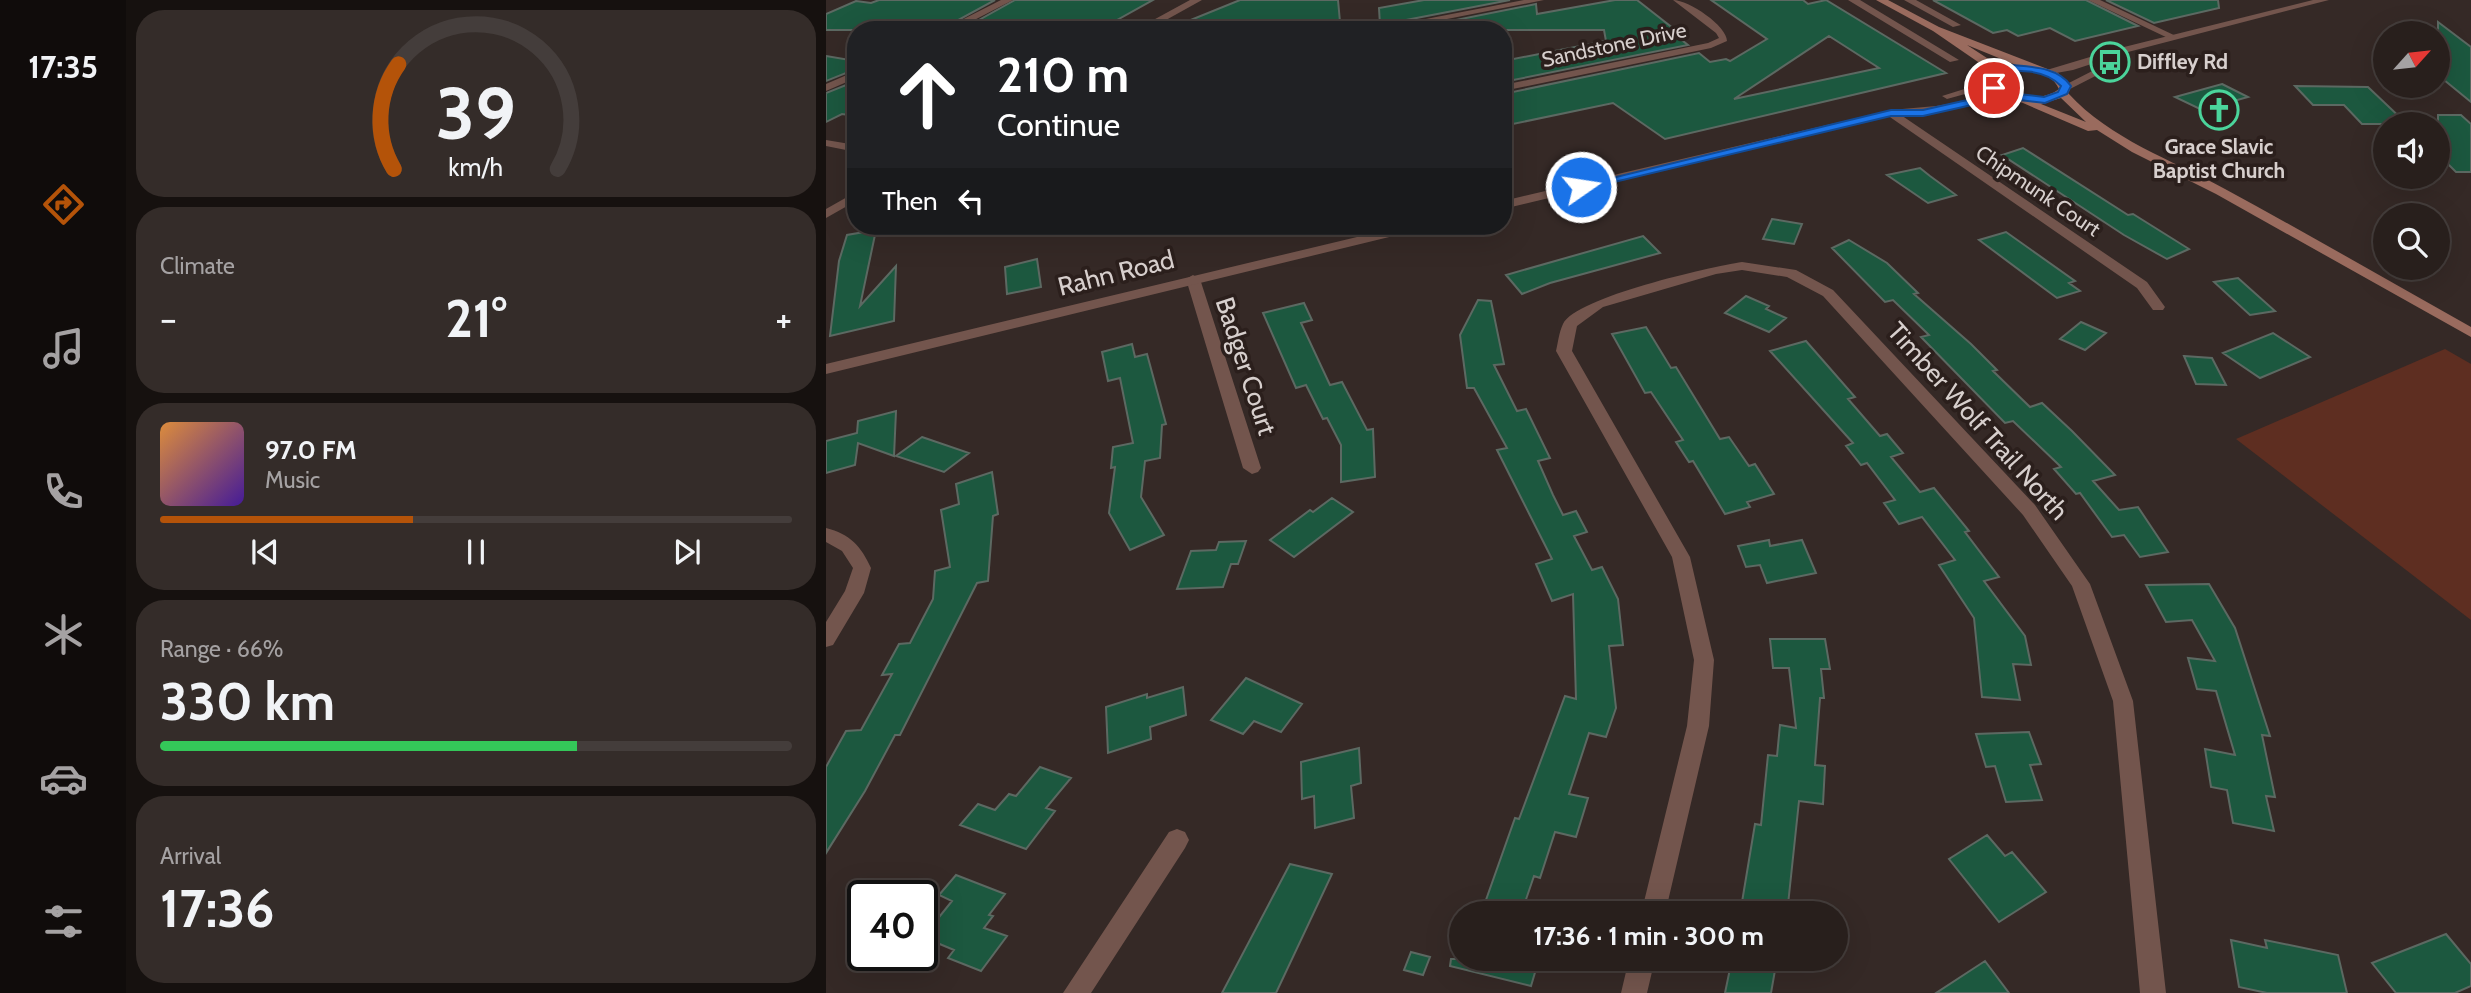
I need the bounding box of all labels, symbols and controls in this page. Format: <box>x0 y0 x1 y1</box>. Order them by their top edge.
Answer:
street label: Sandstone Drive <box>1539 17 1689 72</box>
north arrow <box>2373 21 2450 98</box>
map controls <box>2373 21 2450 280</box>
bus stop icon: Diffley Rd <box>2089 41 2131 83</box>
text: 210 m <box>997 45 1129 104</box>
text: 17:35 <box>28 47 98 86</box>
icon: ahead <box>882 49 973 140</box>
place label: Diffley Rd <box>2137 49 2228 74</box>
pin <box>1964 58 2024 118</box>
icon: arrive <box>1975 69 2013 107</box>
text: 39 <box>436 70 516 158</box>
church icon: Grace Slavic Baptist Church <box>2198 89 2240 131</box>
text: Continue <box>997 105 1120 144</box>
button: sound <box>2373 112 2450 189</box>
place label: Grace Slavic Baptist Church <box>2153 134 2285 183</box>
street label: Chipmunk Court <box>1971 140 2105 241</box>
position arrow <box>1544 150 1618 224</box>
text: km/h <box>449 152 503 182</box>
icon: directions <box>39 180 88 229</box>
icon: left <box>952 182 990 220</box>
text: Then <box>882 185 938 217</box>
button: search <box>2373 203 2450 280</box>
street label: Rahn Road <box>1054 243 1178 303</box>
text: Climate <box>160 252 235 280</box>
text: 21° <box>445 287 507 350</box>
street label: Badger Court <box>1209 293 1283 439</box>
text: − <box>160 295 177 342</box>
text: + <box>775 295 792 342</box>
street label: Timber Wolf Trail North <box>1881 315 2075 527</box>
icon: music <box>39 324 88 373</box>
text: 97.0 FM <box>265 434 357 466</box>
text: Music <box>265 466 320 494</box>
icon: phone <box>39 467 88 516</box>
icon: previous <box>246 533 284 571</box>
icon: pause <box>457 533 495 571</box>
icon: next <box>668 533 706 571</box>
icon: climate <box>39 610 88 659</box>
text: Range · 66% <box>160 635 284 663</box>
text: 330 km <box>160 670 335 733</box>
icon: car <box>39 754 88 803</box>
text: Arrival <box>160 842 221 870</box>
text: 17:36 <box>160 877 275 940</box>
speed limit sign: 40 <box>847 880 938 971</box>
icon: filters <box>39 897 88 946</box>
text: 17:36 · 1 min · 300 m <box>1533 920 1764 952</box>

